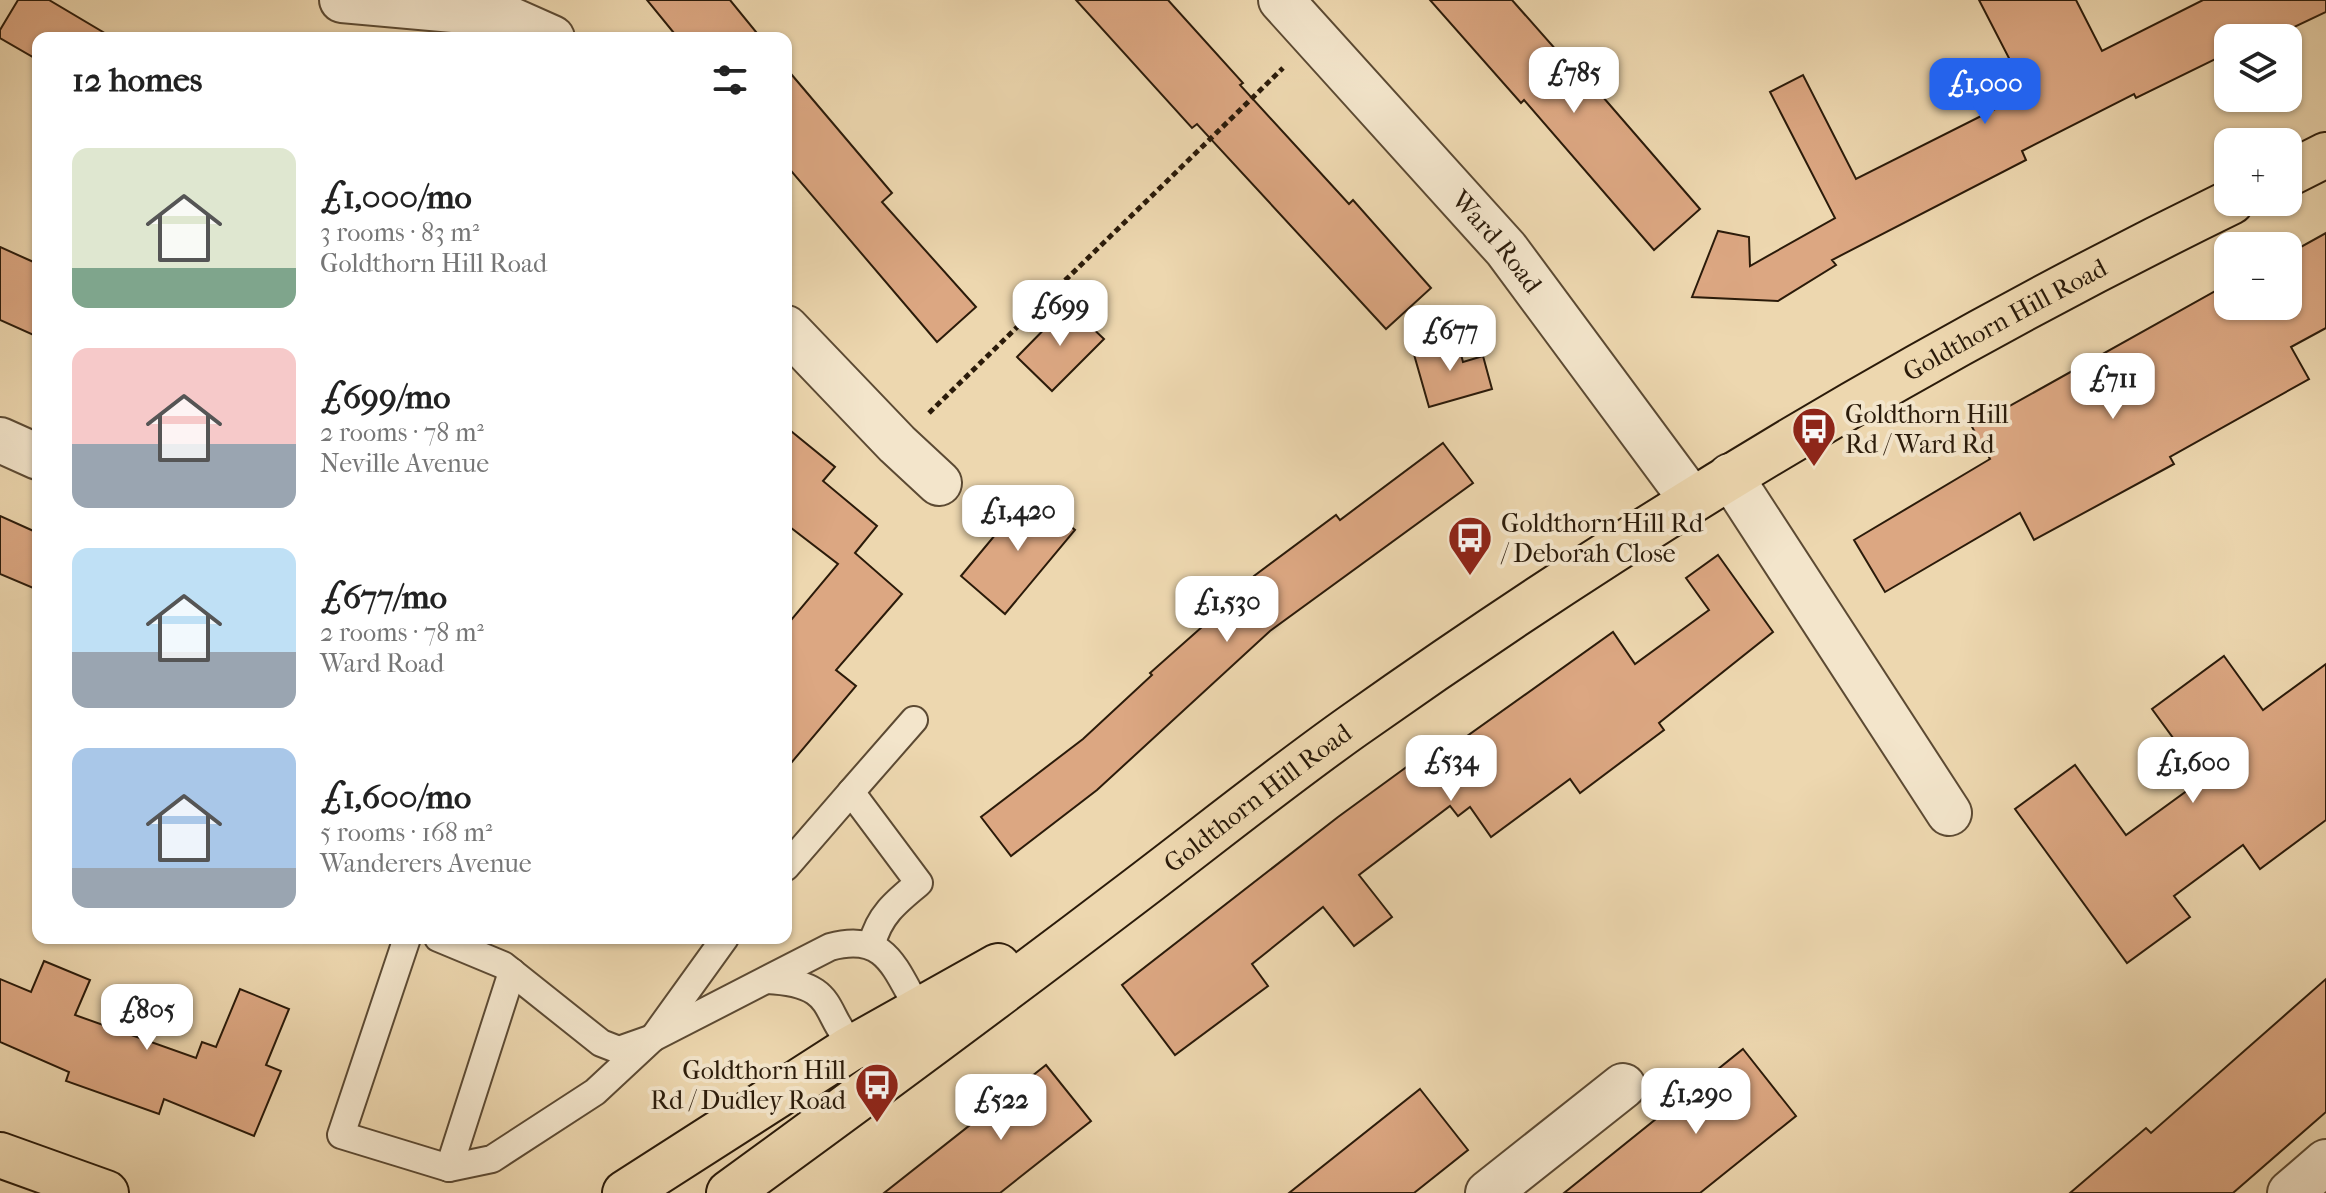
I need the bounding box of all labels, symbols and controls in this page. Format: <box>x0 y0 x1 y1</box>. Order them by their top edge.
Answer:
map controls <box>2214 24 2302 320</box>
button: layers <box>2214 24 2302 112</box>
pin: £785 <box>1527 47 1621 115</box>
text: £785 <box>1547 57 1601 88</box>
icon: filters <box>708 58 752 102</box>
pin: £1,000 <box>1920 58 2050 126</box>
text: 12 homes <box>72 60 202 100</box>
text: £1,000 <box>1947 68 2023 99</box>
button: + <box>2214 128 2302 216</box>
text: £1,000/mo <box>320 177 472 217</box>
icon: home <box>136 180 232 276</box>
street label: Ward Road <box>1444 184 1549 300</box>
text: 3 rooms · 83 m² <box>320 217 479 248</box>
button: − <box>2214 232 2302 320</box>
text: Goldthorn Hill Road <box>320 248 547 279</box>
street label: Goldthorn Hill Road <box>1898 252 2113 388</box>
pin: £699 <box>1013 280 1107 348</box>
text: £699 <box>1031 290 1089 321</box>
pin: £677 <box>1403 305 1497 373</box>
text: £677 <box>1422 315 1478 346</box>
pin: £711 <box>2066 353 2160 421</box>
text: £711 <box>2089 363 2137 394</box>
text: £699/mo <box>320 377 450 417</box>
icon: home <box>136 380 232 476</box>
place label: Goldthorn Hill Rd / Ward Rd <box>1845 399 2009 460</box>
bus stop icon: Goldthorn Hill Rd / Ward Rd <box>1790 405 1838 468</box>
text: 2 rooms · 78 m² <box>320 417 484 448</box>
text: Neville Avenue <box>320 448 489 479</box>
pin: £1,420 <box>953 485 1083 553</box>
text: £1,420 <box>980 495 1056 526</box>
place label: Goldthorn Hill Rd / Deborah Close <box>1500 508 1704 569</box>
bus stop icon: Goldthorn Hill Rd / Deborah Close <box>1446 514 1494 577</box>
pin: £1,530 <box>1162 576 1292 644</box>
text: £677/mo <box>320 577 447 617</box>
icon: home <box>136 580 232 676</box>
text: £1,530 <box>1193 586 1261 617</box>
text: 2 rooms · 78 m² <box>320 617 484 648</box>
text: Ward Road <box>320 648 444 679</box>
street label: Goldthorn Hill Road <box>1158 717 1358 879</box>
pin: £534 <box>1404 735 1498 803</box>
pin: £1,600 <box>2128 737 2258 805</box>
text: £534 <box>1424 745 1478 776</box>
text: £1,600 <box>2156 747 2230 778</box>
text: £1,600/mo <box>320 777 471 817</box>
icon: home <box>136 780 232 876</box>
text: 5 rooms · 168 m² <box>320 817 492 848</box>
text: Wanderers Avenue <box>320 848 532 879</box>
pin: £805 <box>100 984 194 1052</box>
text: £805 <box>119 994 175 1025</box>
place label: Goldthorn Hill Rd / Dudley Road <box>650 1055 847 1116</box>
bus stop icon: Goldthorn Hill Rd / Dudley Road <box>853 1061 901 1124</box>
pin: £1,290 <box>1631 1068 1761 1136</box>
pin: £522 <box>954 1074 1048 1142</box>
text: £1,290 <box>1659 1078 1733 1109</box>
text: £522 <box>973 1084 1029 1115</box>

